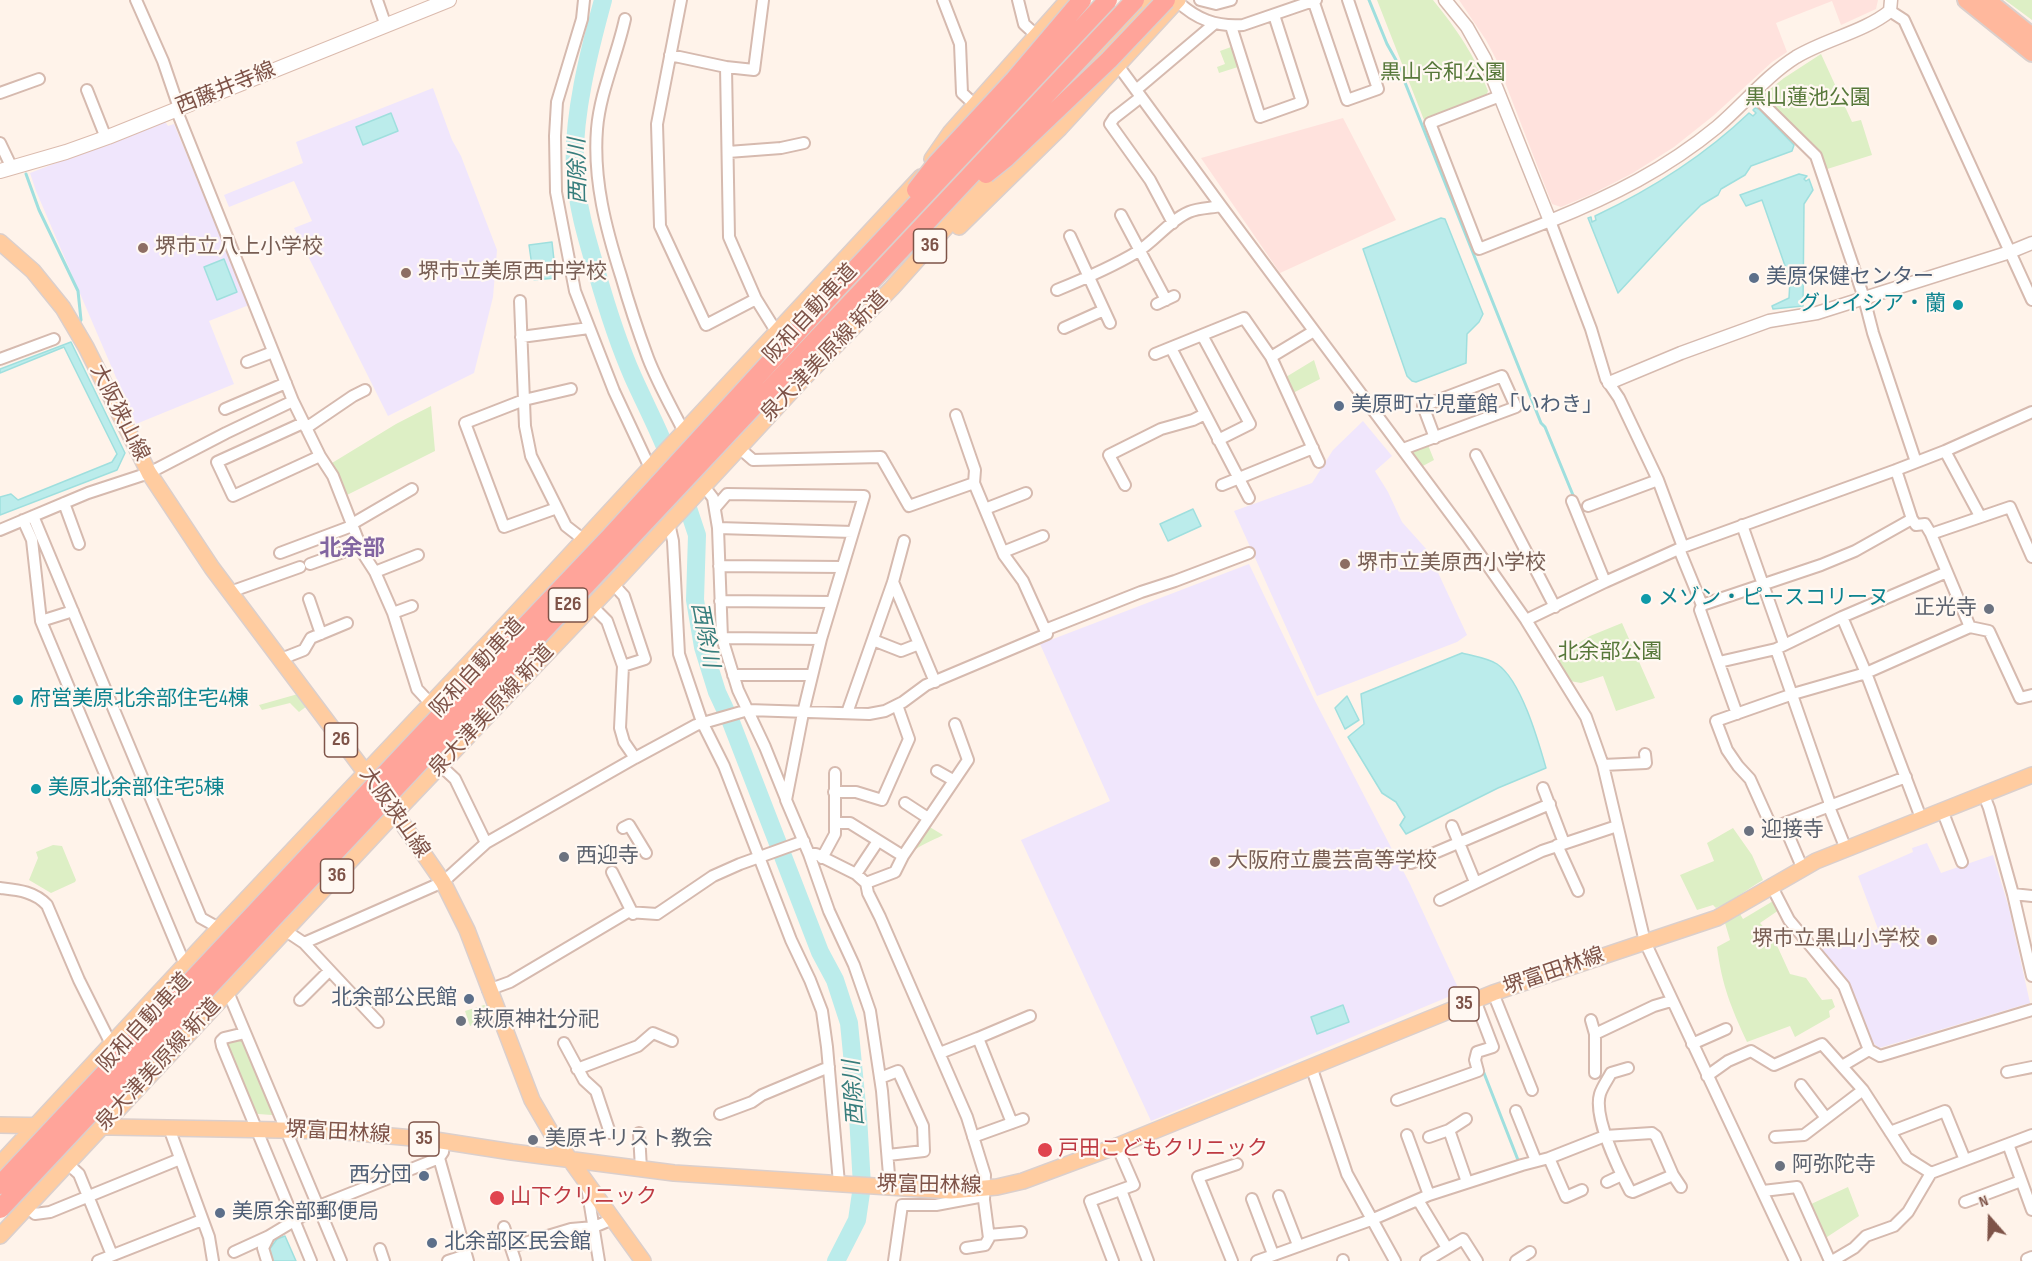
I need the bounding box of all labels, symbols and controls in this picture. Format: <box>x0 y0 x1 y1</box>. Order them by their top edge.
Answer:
street label: 西藤井寺線 <box>173 58 279 120</box>
park label: 黒山令和公園 <box>1380 61 1506 87</box>
park label: 黒山蓮池公園 <box>1745 86 1871 112</box>
water label: 西除川 <box>565 138 593 204</box>
road number: 36 <box>914 229 946 263</box>
place label: 堺市立八上小学校 <box>155 235 323 261</box>
marker: 堺市立八上小学校 <box>136 241 150 255</box>
street label: 阪和自動車道 <box>759 259 863 369</box>
place label: 堺市立美原西中学校 <box>418 260 607 286</box>
place label: 美原保健センター <box>1766 265 1934 291</box>
marker: 堺市立美原西中学校 <box>399 266 413 280</box>
marker: 美原保健センター <box>1747 271 1761 285</box>
street label: 泉大津美原線 新道 <box>756 287 894 427</box>
place label: グレイシア・蘭 <box>1799 292 1946 318</box>
marker: グレイシア・蘭 <box>1951 298 1965 312</box>
street label: 大阪狭山線 <box>84 361 154 465</box>
place label: 美原町立児童館「いわき」 <box>1351 393 1603 419</box>
marker: 美原町立児童館「いわき」 <box>1332 399 1346 413</box>
district label: 北余部 <box>319 536 385 562</box>
place label: 堺市立美原西小学校 <box>1357 551 1546 577</box>
marker: 堺市立美原西小学校 <box>1338 557 1352 571</box>
place label: メゾン・ピースコリーヌ <box>1658 586 1889 612</box>
road number: E26 <box>548 588 588 622</box>
marker: メゾン・ピースコリーヌ <box>1639 592 1653 606</box>
place label: 正光寺 <box>1914 596 1977 622</box>
water label: 西除川 <box>685 600 723 670</box>
marker: 正光寺 <box>1982 602 1996 616</box>
street label: 阪和自動車道 <box>426 613 530 723</box>
street label: 泉大津美原線 新道 <box>424 640 560 782</box>
park label: 北余部公園 <box>1558 640 1662 666</box>
place label: 府営美原北余部住宅4棟 <box>30 687 249 713</box>
marker: 府営美原北余部住宅4棟 <box>11 693 25 707</box>
road number: 26 <box>324 723 358 757</box>
street label: 大阪狭山線 <box>354 763 434 863</box>
place label: 美原北余部住宅5棟 <box>48 776 224 802</box>
marker: 美原北余部住宅5棟 <box>29 782 43 796</box>
place label: 迎接寺 <box>1761 818 1824 844</box>
marker: 迎接寺 <box>1742 824 1756 838</box>
place label: 西迎寺 <box>576 844 639 870</box>
place label: 大阪府立農芸高等学校 <box>1227 849 1437 875</box>
marker: 西迎寺 <box>557 850 571 864</box>
marker: 大阪府立農芸高等学校 <box>1208 855 1222 869</box>
road number: 36 <box>320 859 354 893</box>
place label: 堺市立黒山小学校 <box>1752 927 1920 953</box>
marker: 堺市立黒山小学校 <box>1925 933 1939 947</box>
street label: 堺富田林線 <box>1500 943 1608 1001</box>
street label: 阪和自動車道 <box>93 968 197 1078</box>
place label: 北余部公民館 <box>331 986 457 1012</box>
road number: 35 <box>1449 987 1479 1021</box>
marker: 北余部公民館 <box>462 992 476 1006</box>
street label: 泉大津美原線 新道 <box>91 994 227 1136</box>
place label: 萩原神社分祀 <box>473 1008 599 1034</box>
marker: 萩原神社分祀 <box>454 1014 468 1028</box>
water label: 西除川 <box>840 1059 870 1127</box>
street label: 堺富田林線 <box>285 1118 391 1148</box>
road number: 35 <box>409 1122 439 1156</box>
place label: 美原キリスト教会 <box>545 1127 713 1153</box>
marker: 美原キリスト教会 <box>526 1133 540 1147</box>
place label: 戸田こどもクリニック <box>1058 1137 1268 1163</box>
marker: 戸田こどもクリニック <box>1036 1141 1054 1159</box>
place label: 阿弥陀寺 <box>1792 1153 1876 1179</box>
marker: 阿弥陀寺 <box>1773 1159 1787 1173</box>
place label: 西分団 <box>349 1163 412 1189</box>
marker: 西分団 <box>417 1169 431 1183</box>
street label: 堺富田林線 <box>876 1172 982 1200</box>
place label: 山下クリニック <box>510 1185 657 1211</box>
marker: 山下クリニック <box>488 1189 506 1207</box>
north arrow <box>1960 1189 2020 1249</box>
text: N <box>1976 1191 1991 1212</box>
place label: 美原余部郵便局 <box>232 1200 379 1226</box>
marker: 美原余部郵便局 <box>213 1206 227 1220</box>
place label: 北余部区民会館 <box>444 1230 591 1256</box>
marker: 北余部区民会館 <box>425 1236 439 1250</box>

